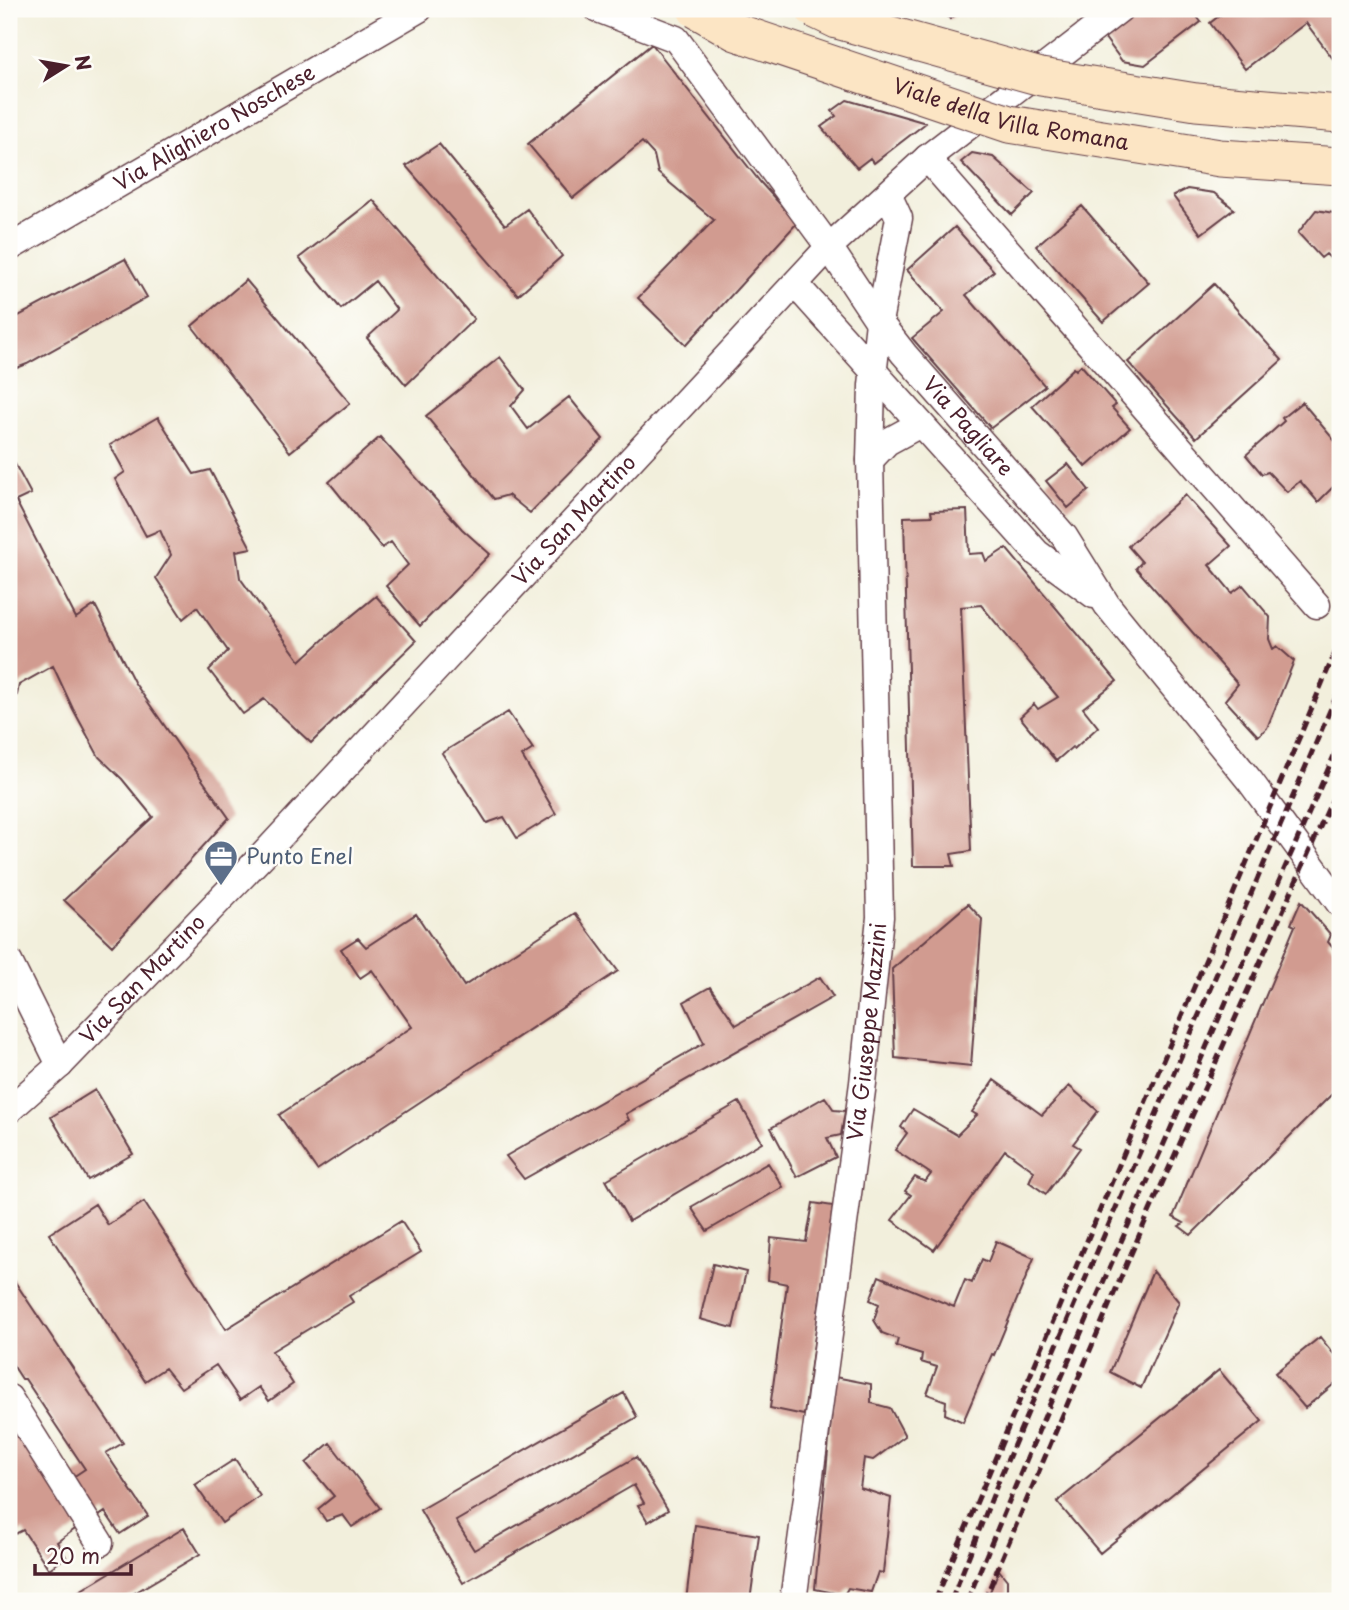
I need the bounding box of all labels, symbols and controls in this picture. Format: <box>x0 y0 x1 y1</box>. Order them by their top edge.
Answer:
north arrow <box>32 32 102 102</box>
text: N <box>68 53 99 73</box>
street label: Via Alighiero Noschese <box>107 55 320 198</box>
street label: Viale della Villa Romana <box>889 68 1132 157</box>
street label: Via Pagliare <box>916 368 1022 482</box>
street label: Via San Martino <box>503 446 642 592</box>
office icon: Punto Enel <box>202 838 240 887</box>
place label: Punto Enel <box>246 839 353 871</box>
street label: Via San Martino <box>71 906 212 1050</box>
street label: Via Giuseppe Mazzini <box>837 921 893 1143</box>
scale bar <box>35 1533 131 1577</box>
text: 20 m <box>46 1539 100 1571</box>

